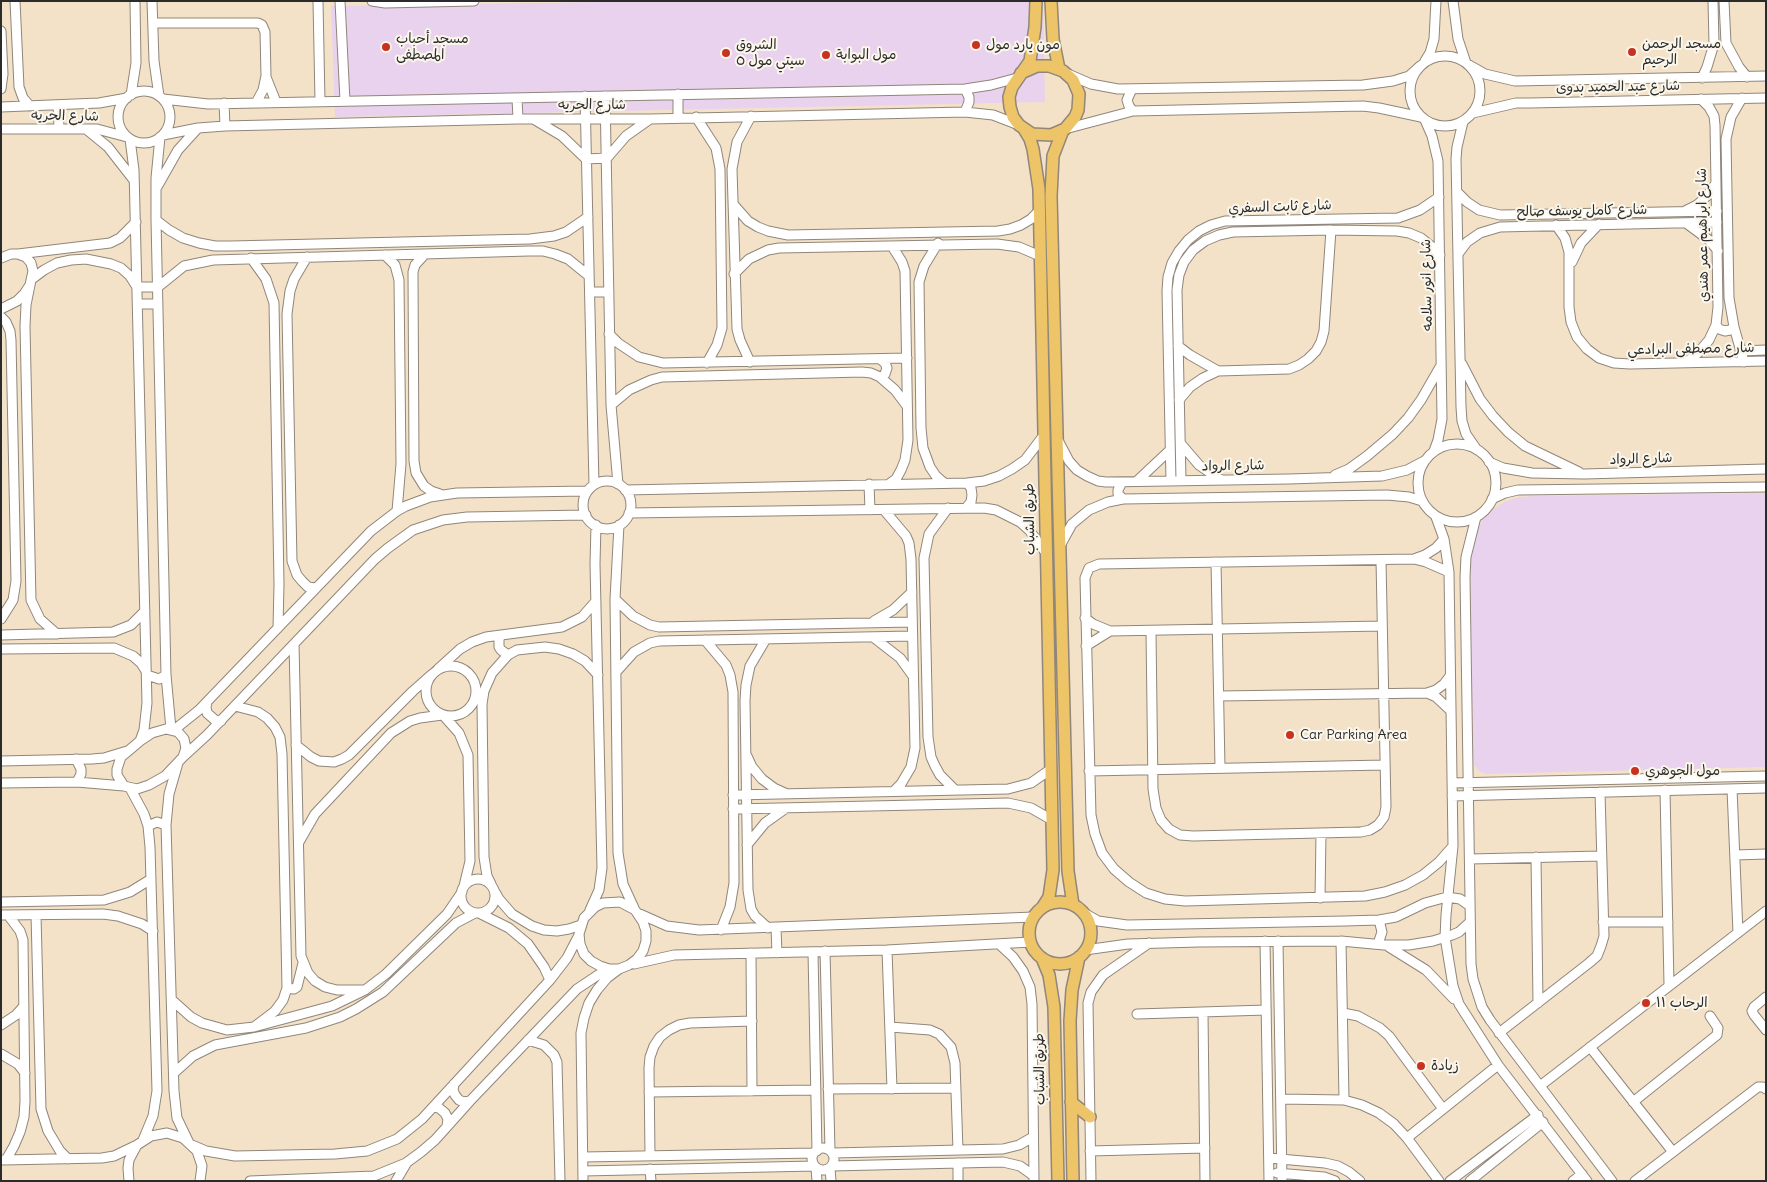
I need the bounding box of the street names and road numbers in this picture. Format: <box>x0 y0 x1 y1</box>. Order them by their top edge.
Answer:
street label: شارع عبد الحميد بدوى <box>1556 78 1680 96</box>
street label: شارع الحريه <box>558 97 626 113</box>
street label: شارع الحريه <box>31 107 99 125</box>
street label: شارع ابراهيم عمر هندي <box>1693 168 1713 302</box>
street label: شارع ثابت السفري <box>1228 197 1332 217</box>
street label: شارع كامل يوسف صالح <box>1516 201 1648 221</box>
street label: شارع انور سلامه <box>1418 239 1436 331</box>
street label: شارع مصطفى البرادعي <box>1627 339 1755 359</box>
street label: شارع الرواد <box>1609 450 1673 468</box>
street label: شارع الرواد <box>1201 457 1265 475</box>
street label: طريق الشباب <box>1021 483 1039 555</box>
street label: طريق الشباب <box>1031 1033 1049 1105</box>

